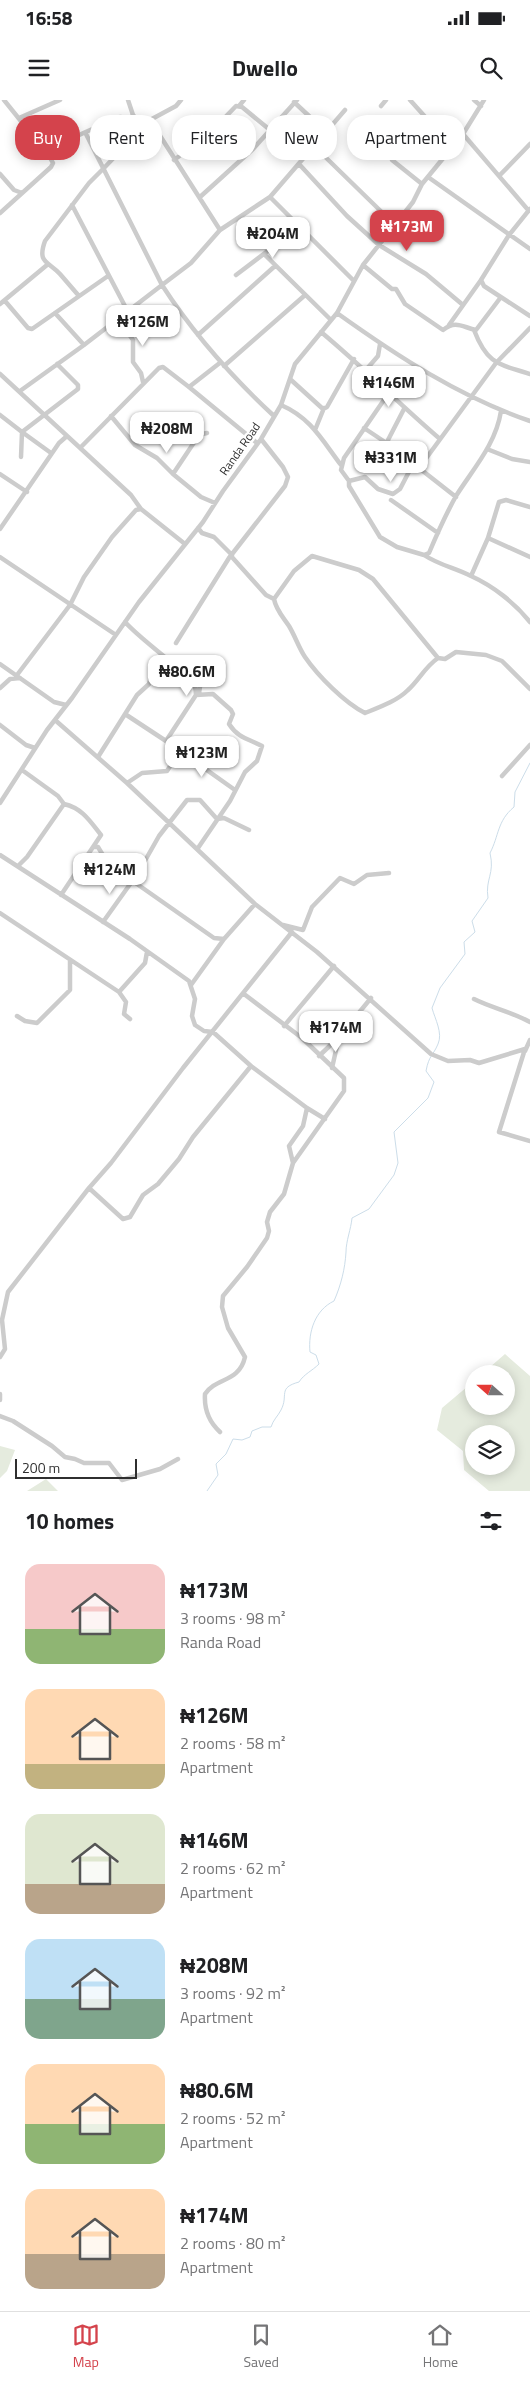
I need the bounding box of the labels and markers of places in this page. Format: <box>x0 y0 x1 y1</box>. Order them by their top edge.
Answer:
pin: ₦173M <box>372 210 442 252</box>
pin: ₦204M <box>238 216 308 259</box>
pin: ₦126M <box>108 304 178 347</box>
pin: ₦146M <box>354 366 424 408</box>
pin: ₦208M <box>132 412 202 454</box>
pin: ₦331M <box>356 440 426 483</box>
pin: ₦80.6M <box>146 654 228 697</box>
pin: ₦123M <box>167 736 237 778</box>
pin: ₦124M <box>75 852 145 895</box>
pin: ₦174M <box>301 1010 371 1053</box>

